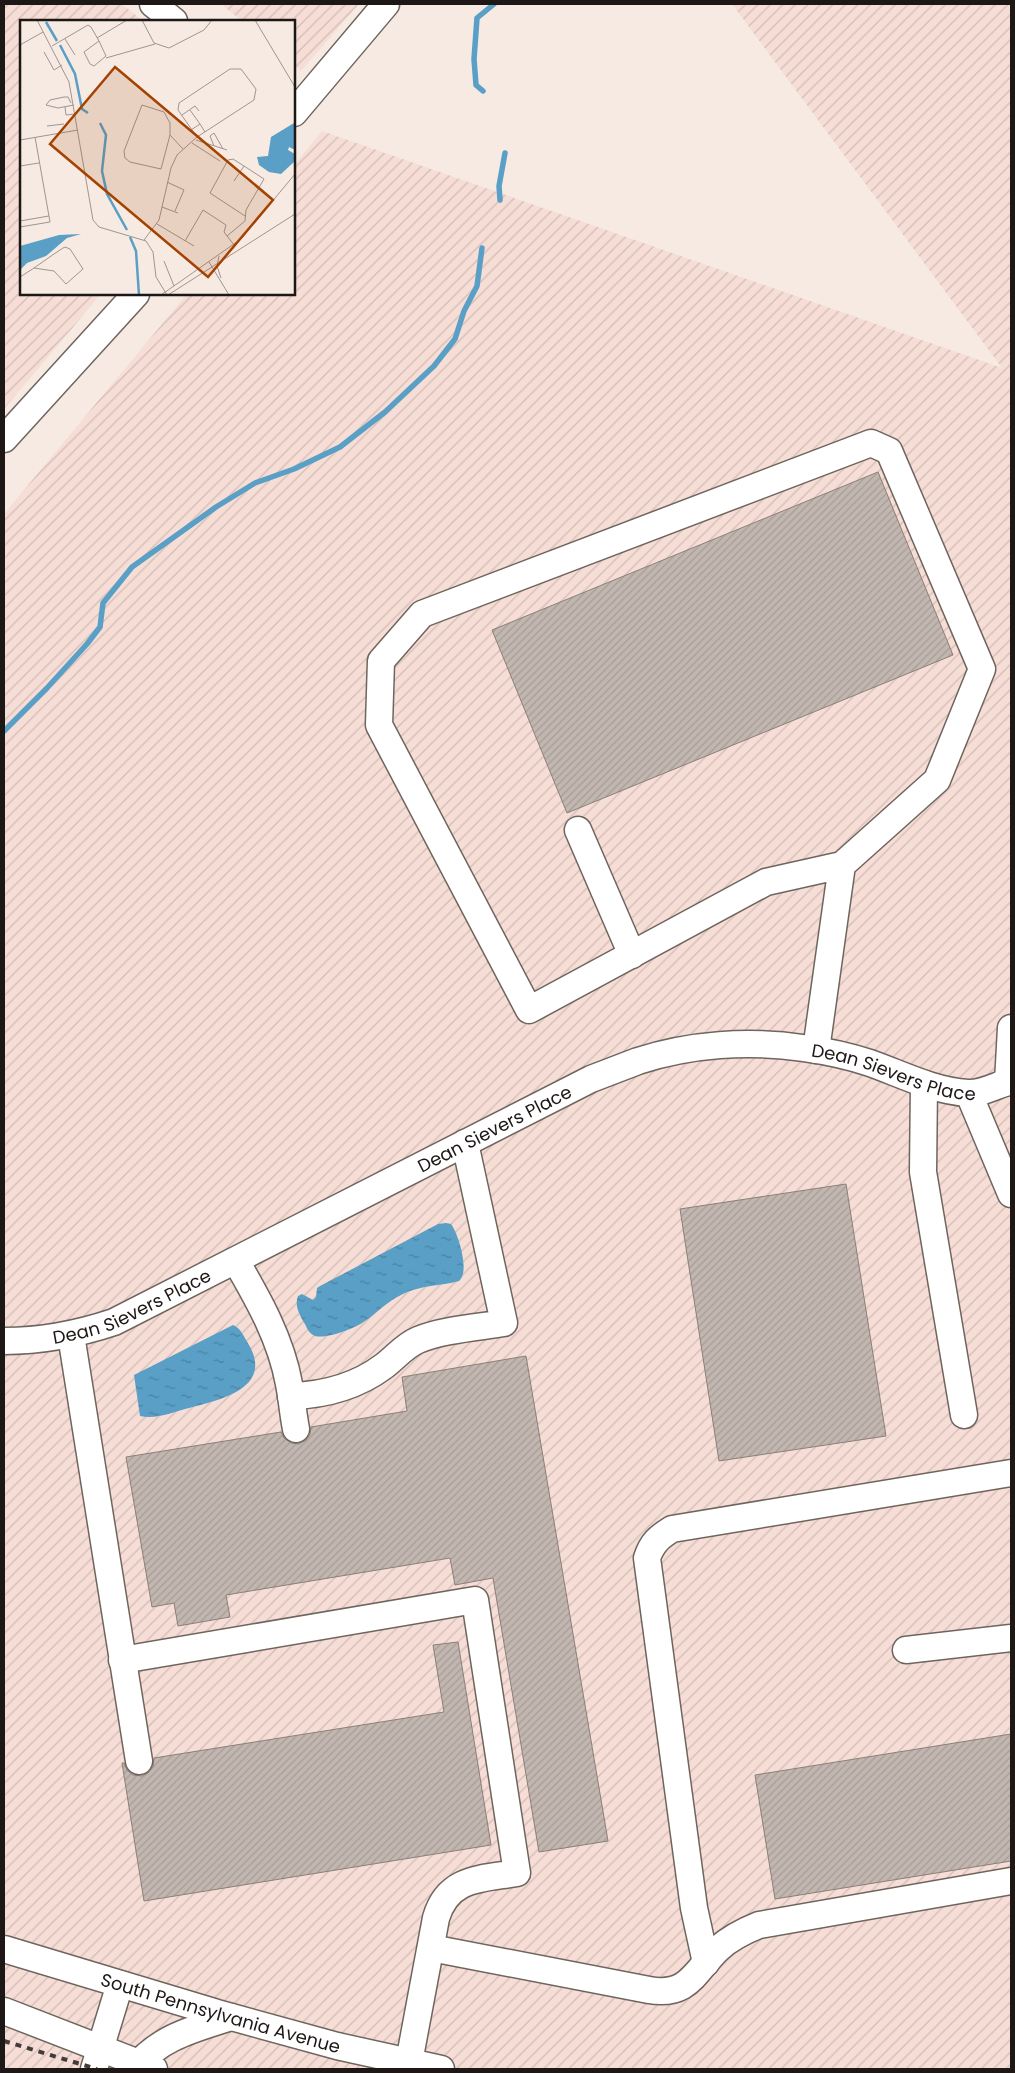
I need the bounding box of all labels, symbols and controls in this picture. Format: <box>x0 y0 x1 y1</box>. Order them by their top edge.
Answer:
inset map <box>20 20 295 295</box>
street label: Dean Sievers Place <box>810 1037 976 1106</box>
street label: Dean Sievers Place <box>413 1078 576 1178</box>
street label: Dean Sievers Place <box>51 1262 215 1350</box>
street label: South Pennsylvania Avenue <box>98 1966 343 2059</box>

